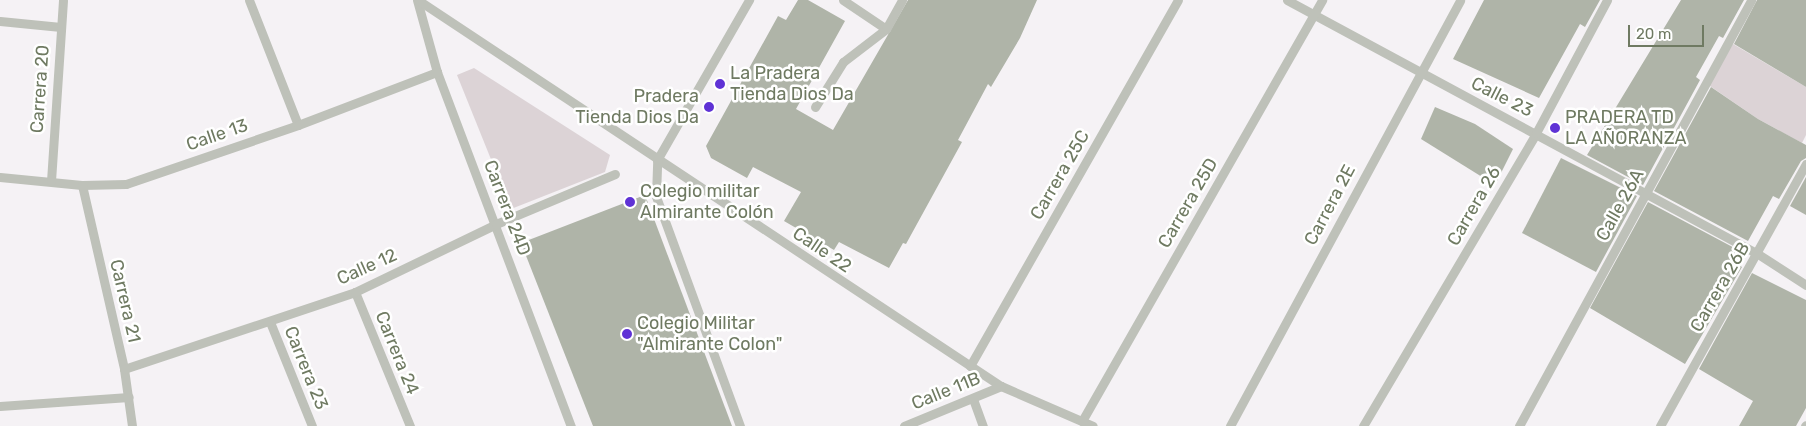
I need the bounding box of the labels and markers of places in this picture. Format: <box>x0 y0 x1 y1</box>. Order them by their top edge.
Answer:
place label: La Pradera Tienda Dios Da <box>730 63 854 106</box>
marker: La Pradera Tienda Dios Da <box>714 78 726 90</box>
place label: Pradera Tienda Dios Da <box>575 86 699 128</box>
marker: Pradera Tienda Dios Da <box>703 101 715 113</box>
place label: PRADERA TD LA AÑORANZA <box>1565 107 1688 150</box>
marker: PRADERA TD LA AÑORANZA <box>1549 122 1561 134</box>
place label: Colegio militar Almirante Colón <box>640 181 774 223</box>
marker: Colegio militar Almirante Colón <box>624 196 636 208</box>
place label: Colegio Militar "Almirante Colon" <box>637 313 782 356</box>
marker: Colegio Militar "Almirante Colon" <box>621 328 633 340</box>

